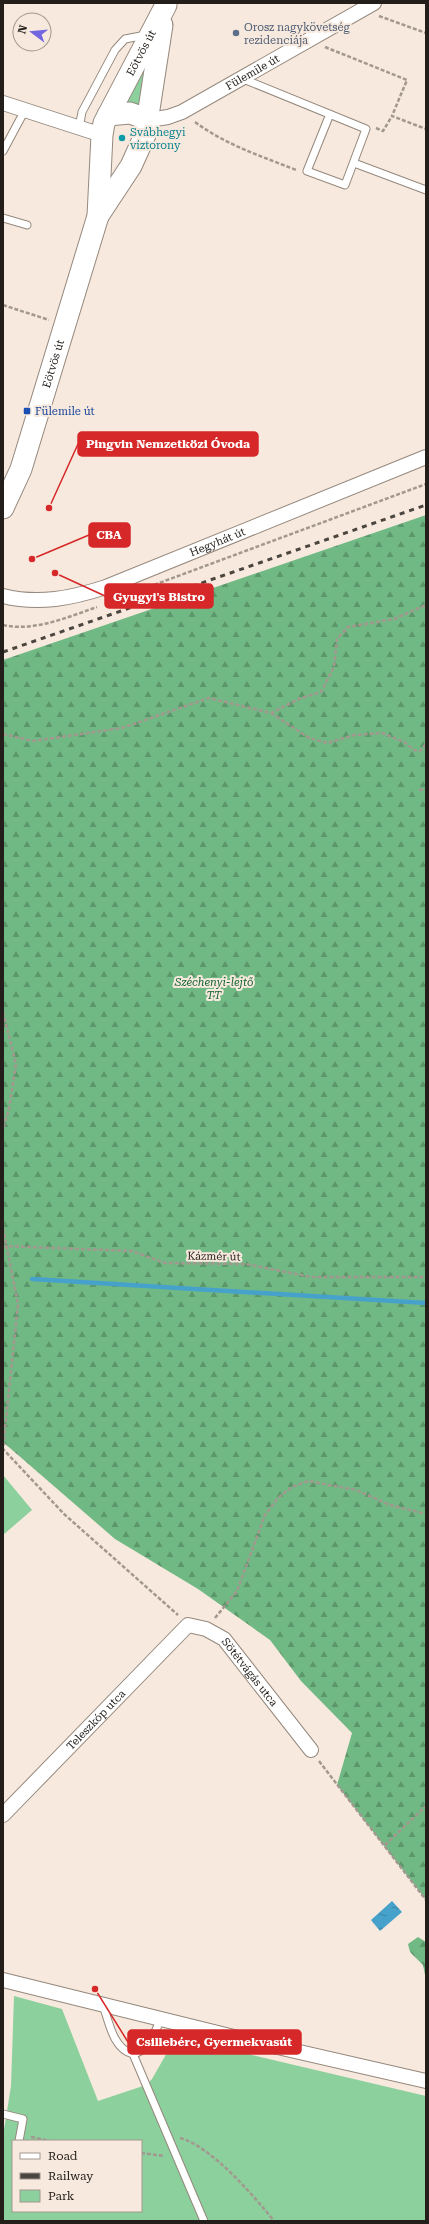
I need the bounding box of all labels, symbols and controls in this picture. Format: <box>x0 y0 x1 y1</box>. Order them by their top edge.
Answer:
north arrow <box>12 12 52 52</box>
place label: Orosz nagykövetség rezidenciája <box>244 21 351 47</box>
text: N <box>15 23 30 35</box>
street label: Eötvös út <box>124 28 159 78</box>
marker: Orosz nagykövetség rezidenciája <box>231 28 241 38</box>
street label: Fülemile út <box>223 52 282 93</box>
place label: Svábhegyi víztorony <box>130 126 186 152</box>
marker: Svábhegyi víztorony <box>117 133 127 143</box>
street label: Eötvös út <box>40 338 67 390</box>
place label: Fülemile út <box>35 405 95 418</box>
marker: Fülemile út <box>22 406 32 416</box>
callout: Pingvin Nemzetközi Óvoda <box>78 432 258 456</box>
text: Pingvin Nemzetközi Óvoda <box>86 437 250 451</box>
callout: CBA <box>89 523 130 547</box>
street label: Hegyhát út <box>188 525 247 559</box>
text: CBA <box>96 528 122 542</box>
callout: Gyugyi's Bistro <box>105 584 213 608</box>
text: Gyugyi's Bistro <box>113 590 205 604</box>
park label: Széchenyi-lejtő TT <box>174 976 253 1002</box>
street label: Kázmér út <box>187 1250 241 1263</box>
street label: Sötétvágás utca <box>219 1635 280 1709</box>
street label: Teleszkóp utca <box>64 1687 128 1753</box>
callout: Csillebérc, Gyermekvasút <box>128 2030 301 2054</box>
text: Csillebérc, Gyermekvasút <box>136 2035 292 2049</box>
legend <box>12 2140 142 2212</box>
text: Road <box>48 2149 78 2163</box>
text: Railway <box>48 2169 94 2183</box>
text: Park <box>48 2189 75 2203</box>

